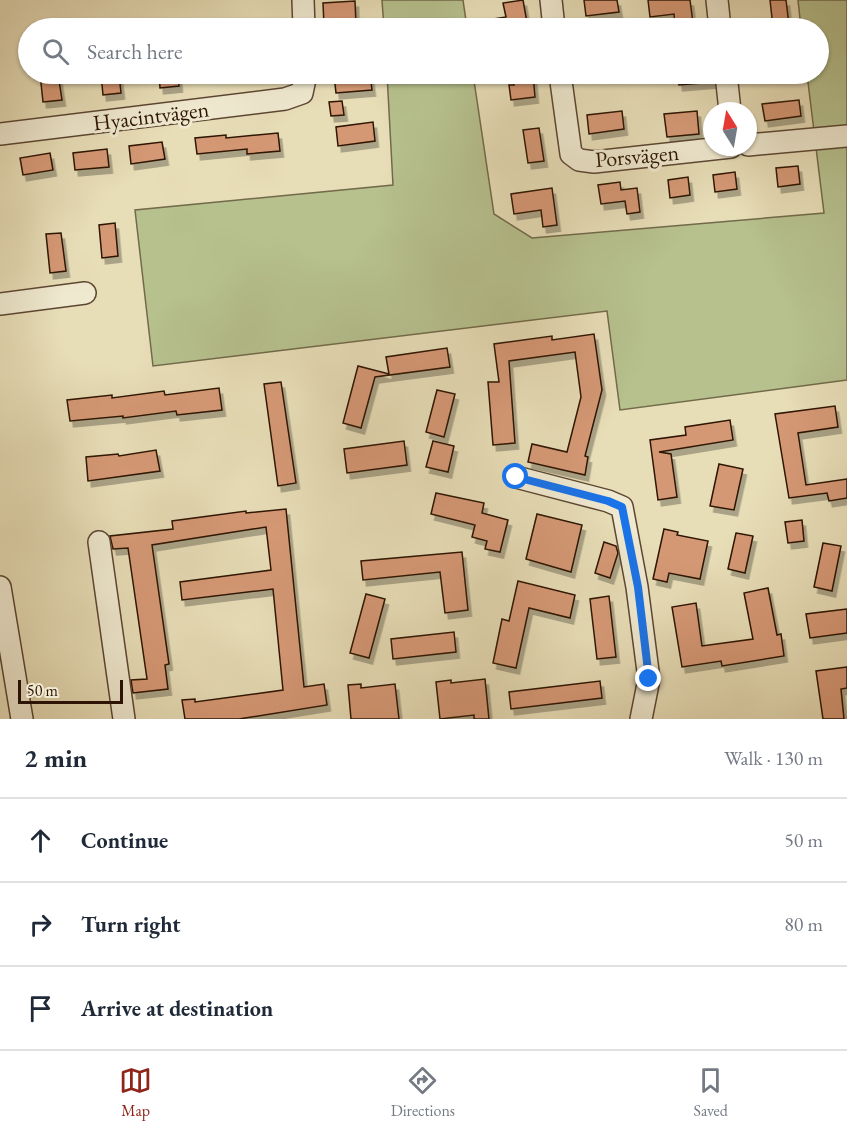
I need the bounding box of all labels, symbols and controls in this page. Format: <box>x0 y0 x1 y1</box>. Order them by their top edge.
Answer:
search box <box>18 18 829 84</box>
icon: search <box>39 35 72 68</box>
text: Search here <box>87 37 182 66</box>
street label: Hyacintvägen <box>91 94 211 137</box>
north arrow <box>703 102 757 156</box>
street label: Porsvägen <box>594 138 681 174</box>
route start <box>502 463 528 489</box>
route end <box>635 665 661 691</box>
scale bar <box>18 677 123 704</box>
text: 50 m <box>27 680 58 701</box>
text: 2 min <box>24 741 87 775</box>
text: Walk · 130 m <box>724 745 823 771</box>
icon: ahead <box>24 824 57 857</box>
text: Continue <box>81 826 168 855</box>
text: 50 m <box>784 827 823 853</box>
icon: right <box>24 908 57 941</box>
text: Turn right <box>81 910 180 939</box>
text: 80 m <box>784 911 823 937</box>
icon: arrive <box>24 992 57 1025</box>
text: Arrive at destination <box>81 994 273 1023</box>
tab: Map <box>119 1064 152 1121</box>
tab: Directions <box>391 1064 455 1121</box>
tab: Saved <box>693 1064 728 1121</box>

